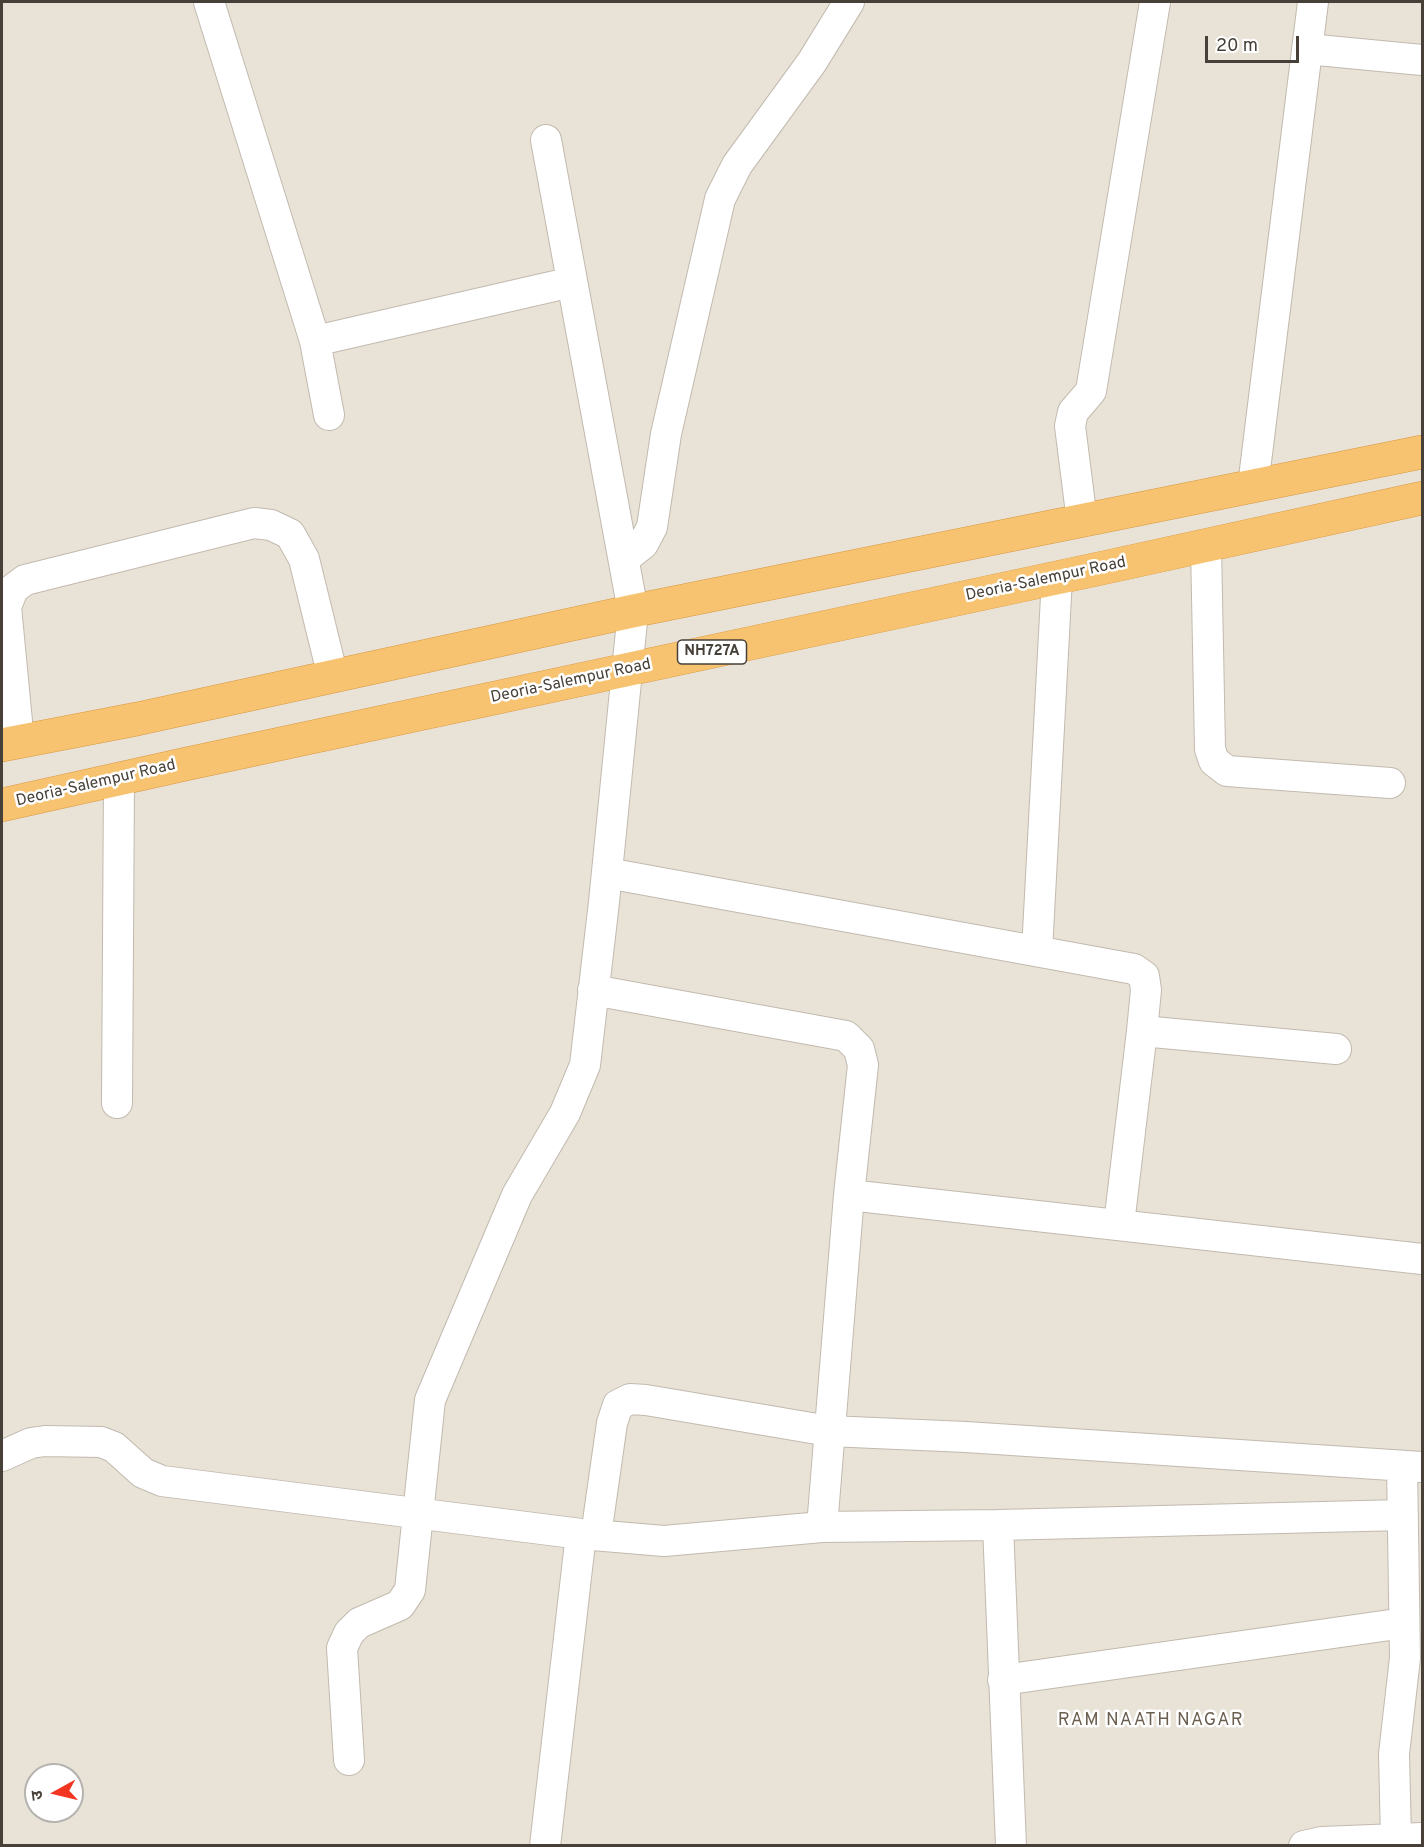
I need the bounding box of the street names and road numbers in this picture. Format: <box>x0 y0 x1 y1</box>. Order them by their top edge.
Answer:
street label: Deoria-Salempur Road <box>964 554 1128 606</box>
road number: NH727A <box>678 640 746 664</box>
street label: Deoria-Salempur Road <box>489 656 653 708</box>
street label: Deoria-Salempur Road <box>14 756 178 812</box>

